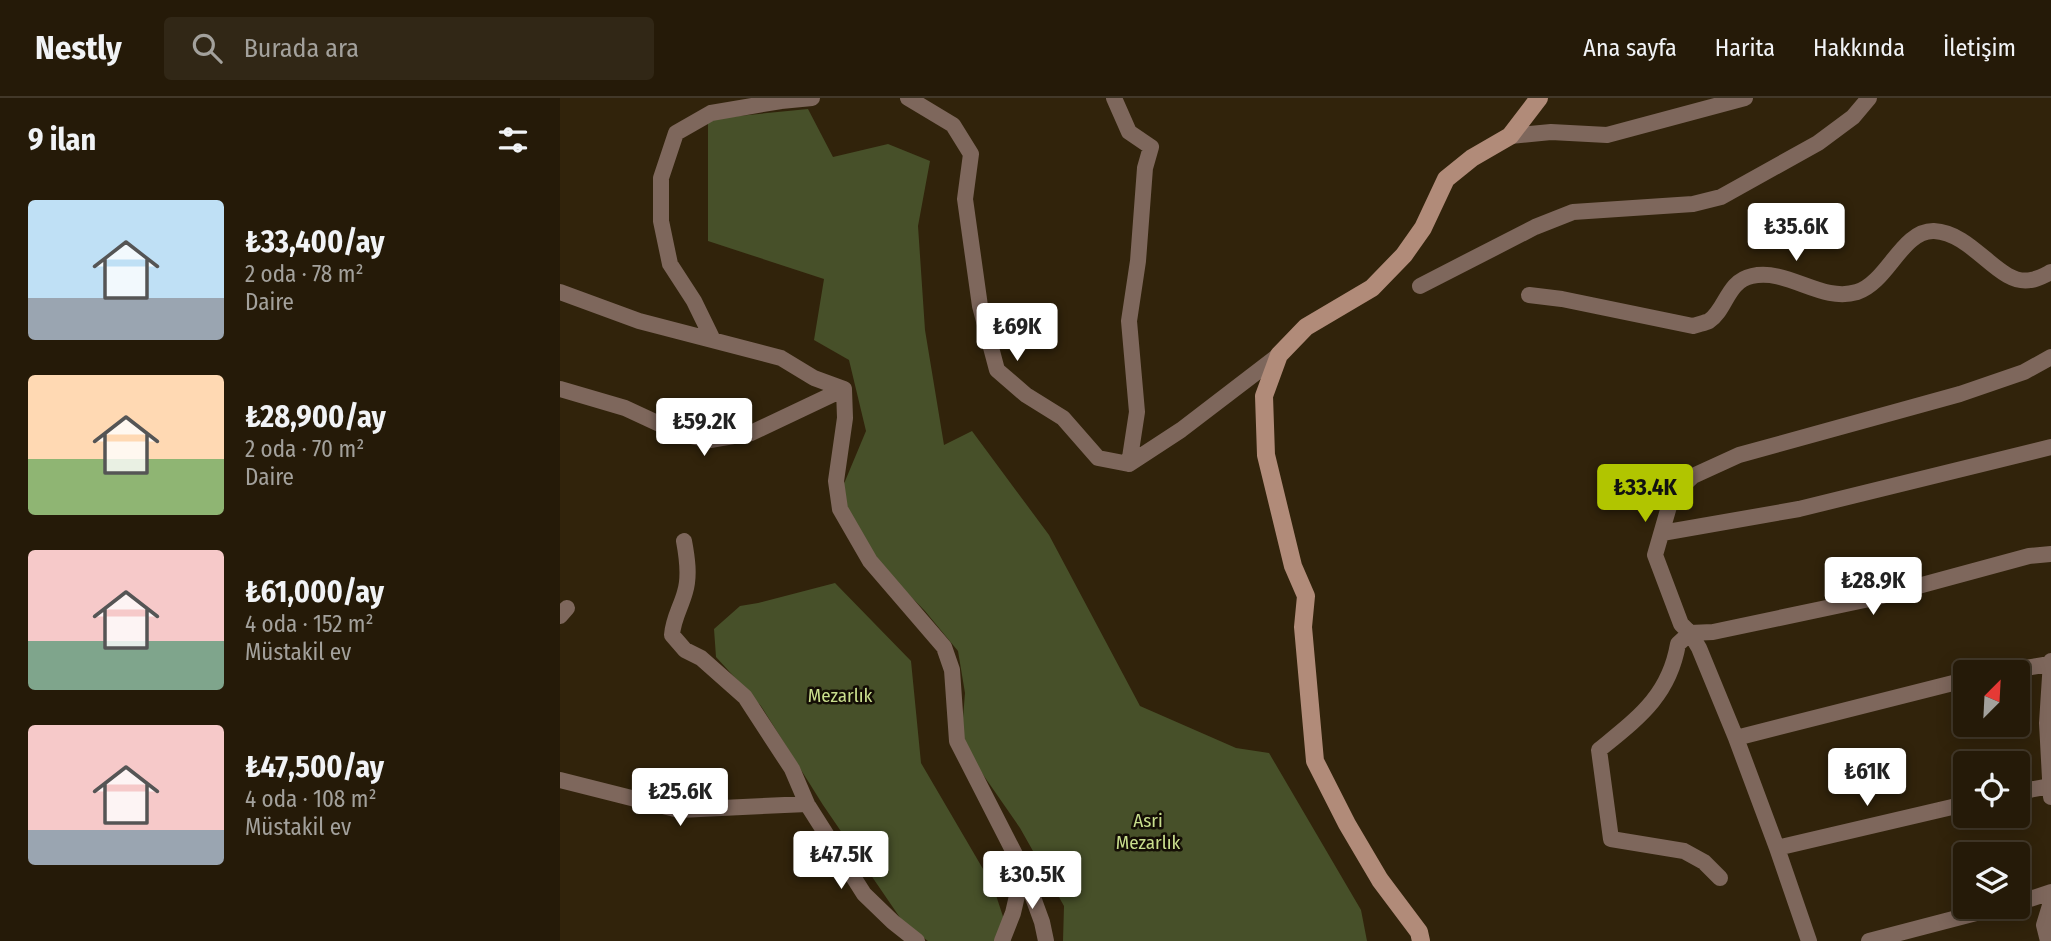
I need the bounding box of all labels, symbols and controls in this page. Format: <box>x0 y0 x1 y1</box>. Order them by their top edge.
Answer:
search box <box>164 17 654 80</box>
text: Nestly <box>35 28 122 68</box>
icon: search <box>188 29 226 67</box>
text: Burada ara <box>244 33 359 64</box>
text: Ana sayfa <box>1583 34 1677 62</box>
text: Harita <box>1715 34 1775 62</box>
text: Hakkında <box>1813 34 1905 62</box>
text: İletişim <box>1943 34 2016 62</box>
icon: filters <box>494 121 532 159</box>
text: 9 ilan <box>28 122 96 158</box>
pin: ₺35.6K <box>1739 204 1853 263</box>
text: ₺35.6K <box>1764 212 1828 240</box>
text: ₺33,400/ay <box>245 224 385 260</box>
icon: home <box>84 228 168 312</box>
text: 2 oda · 78 m² <box>245 260 364 288</box>
text: Daire <box>245 288 294 316</box>
pin: ₺69K <box>976 303 1058 363</box>
text: ₺69K <box>993 312 1041 340</box>
pin: ₺59.2K <box>647 398 761 458</box>
text: ₺28,900/ay <box>245 399 386 435</box>
icon: home <box>84 403 168 487</box>
text: ₺59.2K <box>672 407 736 435</box>
text: 2 oda · 70 m² <box>245 435 364 463</box>
text: Daire <box>245 463 294 491</box>
pin: ₺33.4K <box>1588 464 1702 524</box>
text: ₺33.4K <box>1613 473 1677 501</box>
pin: ₺28.9K <box>1816 558 1930 617</box>
text: ₺28.9K <box>1841 566 1905 594</box>
text: ₺61,000/ay <box>245 574 384 610</box>
icon: home <box>84 578 168 662</box>
text: 4 oda · 152 m² <box>245 610 374 638</box>
text: Müstakil ev <box>245 638 351 666</box>
north arrow <box>1953 660 2030 737</box>
map controls <box>1953 660 2030 919</box>
park label: Mezarlık <box>808 684 872 707</box>
pin: ₺61K <box>1826 748 1908 808</box>
text: ₺47,500/ay <box>245 749 384 785</box>
button: locate <box>1953 751 2030 828</box>
icon: home <box>84 753 168 837</box>
text: ₺61K <box>1844 757 1890 785</box>
pin: ₺25.6K <box>623 768 737 828</box>
text: ₺25.6K <box>648 777 712 805</box>
text: 4 oda · 108 m² <box>245 785 377 813</box>
park label: Asri Mezarlık <box>1116 809 1180 854</box>
text: Müstakil ev <box>245 813 351 841</box>
pin: ₺47.5K <box>784 832 898 891</box>
text: ₺47.5K <box>809 840 873 868</box>
button: layers <box>1953 842 2030 919</box>
pin: ₺30.5K <box>975 852 1089 911</box>
text: ₺30.5K <box>999 860 1065 888</box>

